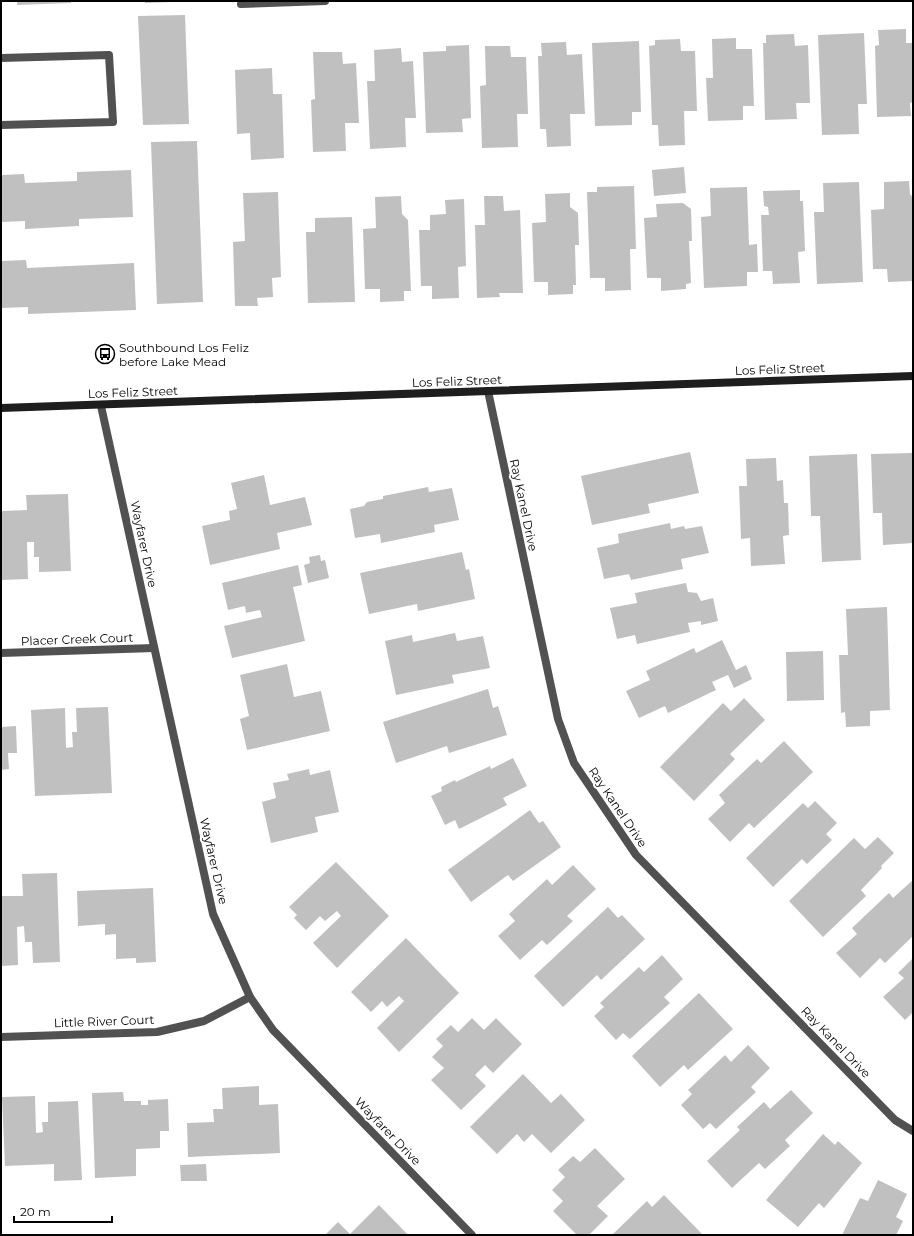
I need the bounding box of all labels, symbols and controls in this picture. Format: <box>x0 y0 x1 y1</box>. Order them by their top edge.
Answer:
place label: Southbound Los Feliz before Lake Mead <box>119 340 249 369</box>
bus stop icon: Southbound Los Feliz before Lake Mead <box>94 343 116 365</box>
street label: Los Feliz Street <box>735 360 825 378</box>
street label: Los Feliz Street <box>412 372 502 390</box>
street label: Los Feliz Street <box>88 383 178 401</box>
street label: Ray Kanel Drive <box>507 458 541 552</box>
street label: Wayfarer Drive <box>127 499 161 589</box>
street label: Placer Creek Court <box>21 630 134 648</box>
street label: Ray Kanel Drive <box>586 764 650 850</box>
street label: Wayfarer Drive <box>197 816 231 906</box>
street label: Ray Kanel Drive <box>798 1003 874 1081</box>
street label: Little River Court <box>54 1012 155 1030</box>
street label: Wayfarer Drive <box>352 1094 424 1168</box>
scale bar <box>14 1198 112 1224</box>
text: 20 m <box>20 1204 51 1219</box>

